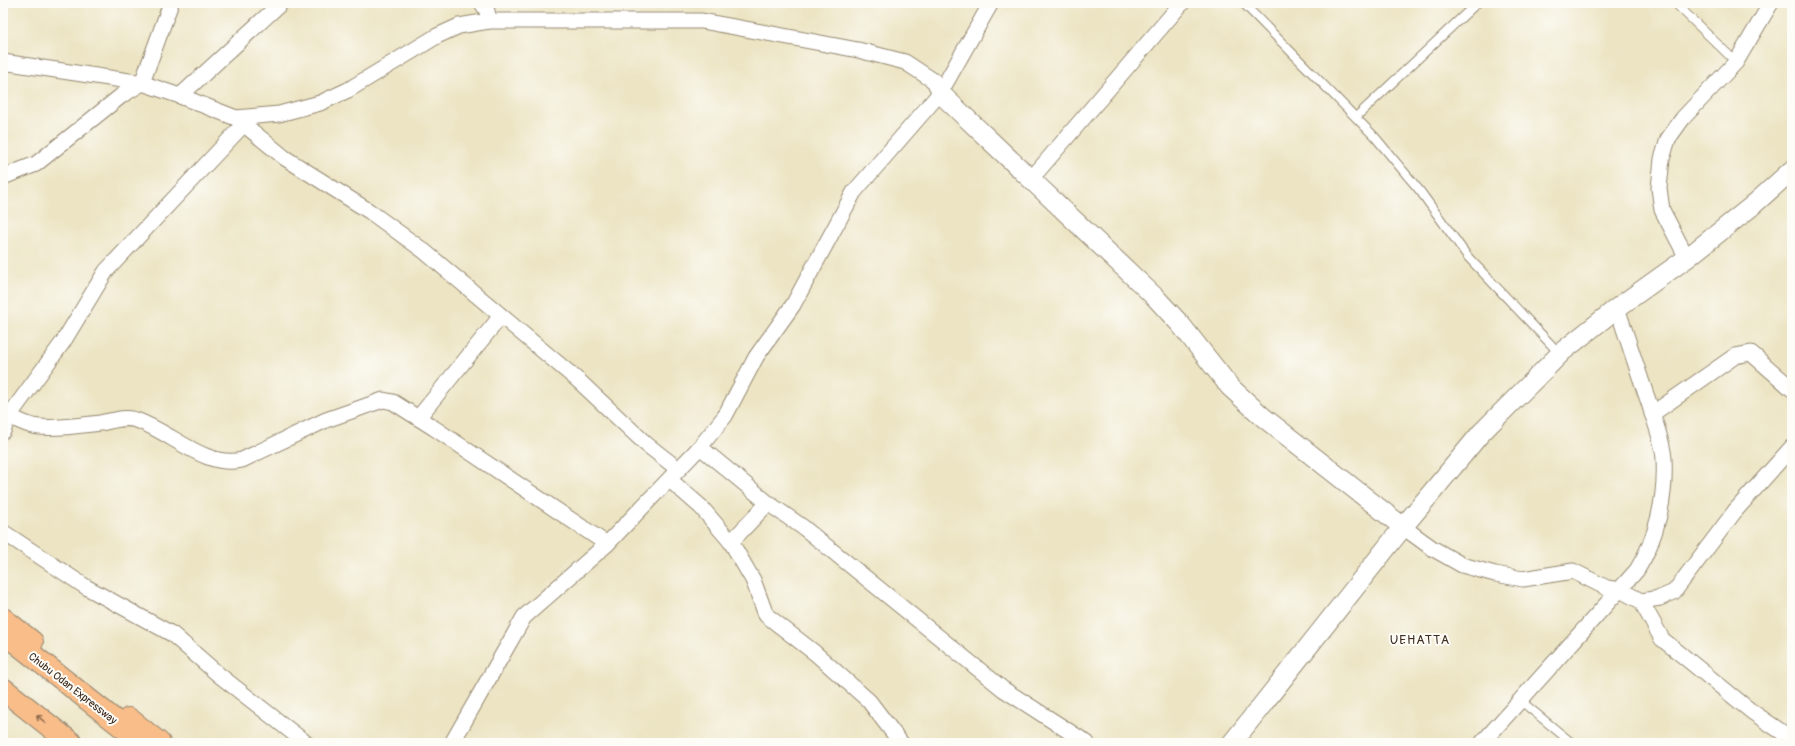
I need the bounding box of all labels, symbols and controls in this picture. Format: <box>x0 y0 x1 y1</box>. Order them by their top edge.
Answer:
district label: UEHATTA <box>1390 632 1450 648</box>
street label: Chubu Odan Expressway <box>26 650 120 727</box>
one-way arrow <box>35 714 46 723</box>

